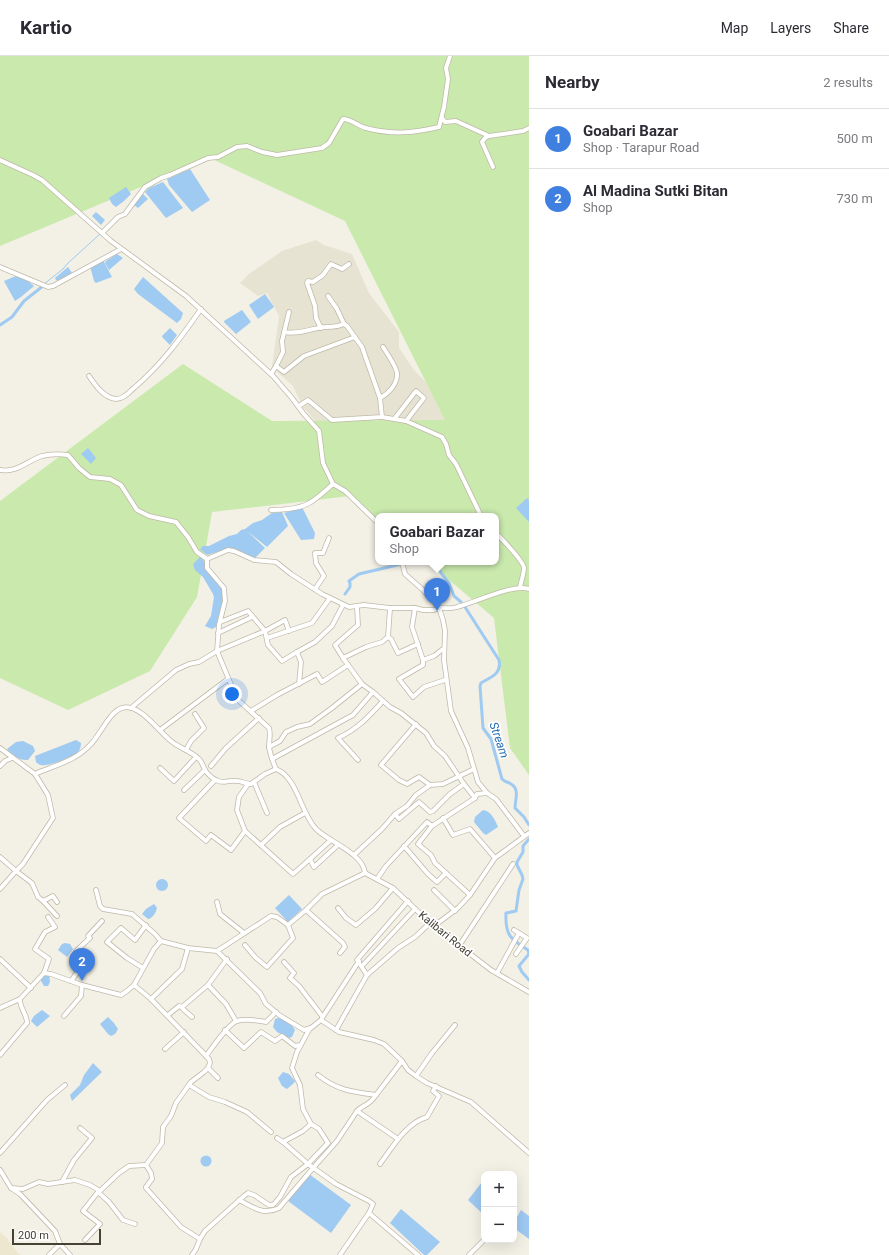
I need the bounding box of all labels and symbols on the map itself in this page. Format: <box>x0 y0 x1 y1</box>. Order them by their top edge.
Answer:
pin: 1 <box>424 578 450 611</box>
your location <box>222 684 242 704</box>
water label: Stream <box>486 720 512 760</box>
street label: Kalibari Road <box>416 909 474 959</box>
pin: 2 <box>69 948 95 981</box>
scale bar <box>12 1227 101 1246</box>

